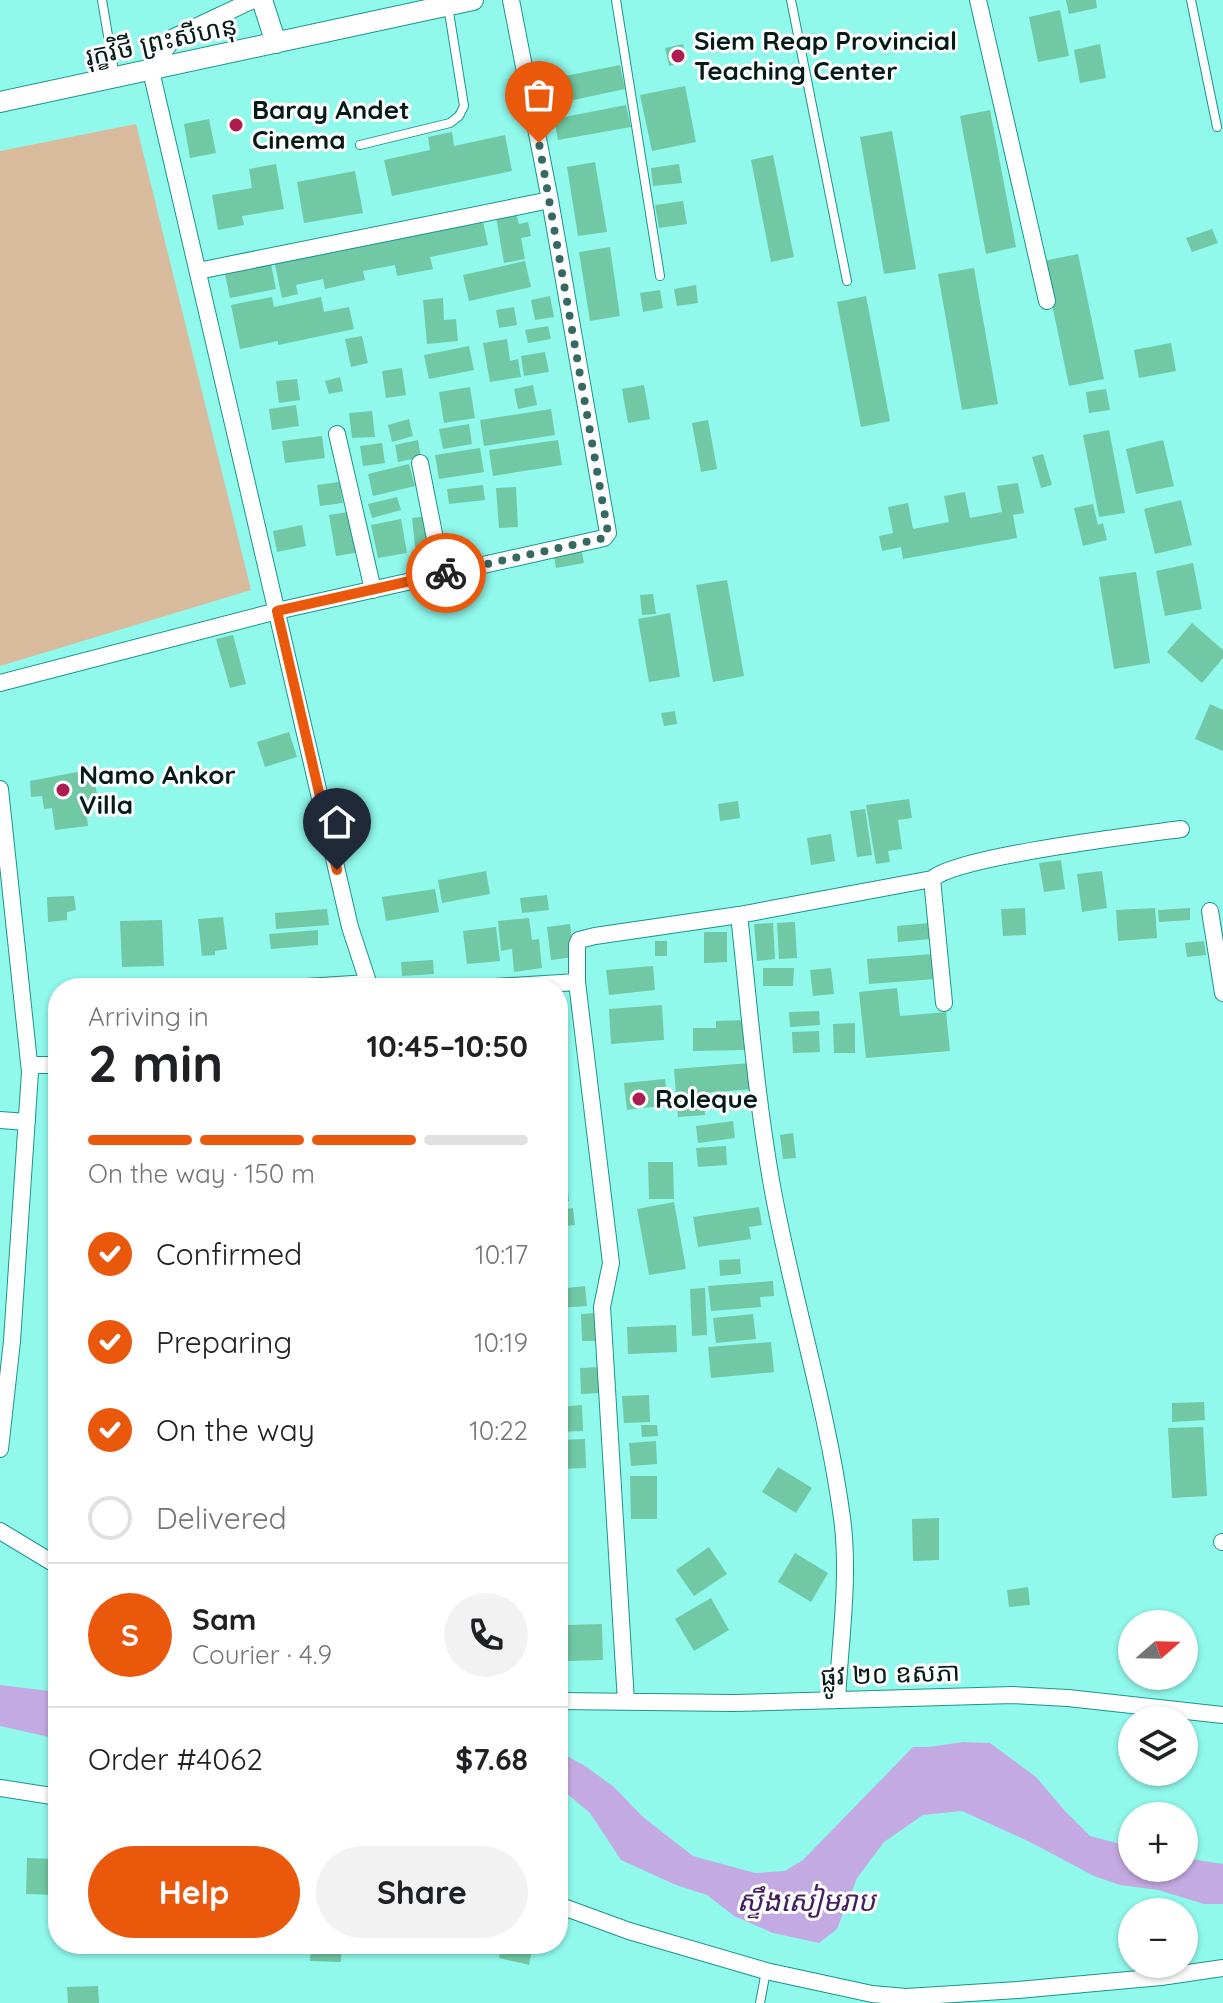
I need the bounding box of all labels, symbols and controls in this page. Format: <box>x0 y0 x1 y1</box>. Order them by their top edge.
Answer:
street label: រុក្ខវិថី ព្រះសីហនុ <box>82 8 240 73</box>
place label: Siem Reap Provincial Teaching Center <box>694 24 957 87</box>
marker: Siem Reap Provincial Teaching Center <box>669 47 687 65</box>
pin <box>505 61 573 143</box>
icon: bag <box>517 73 561 117</box>
place label: Baray Andet Cinema <box>252 93 410 156</box>
marker: Baray Andet Cinema <box>227 116 245 134</box>
courier <box>406 533 486 613</box>
icon: bike <box>424 551 468 595</box>
place label: Namo Ankor Villa <box>79 758 236 821</box>
marker: Namo Ankor Villa <box>54 781 72 799</box>
pin <box>303 788 371 870</box>
icon: home <box>315 800 359 844</box>
text: Arriving in <box>88 1000 209 1033</box>
text: 10:45–10:50 <box>367 1027 528 1065</box>
text: 2 min <box>88 1030 223 1095</box>
place label: Roleque <box>655 1082 758 1115</box>
marker: Roleque <box>630 1090 648 1108</box>
text: On the way · 150 m <box>88 1157 315 1190</box>
icon: check <box>88 1232 132 1276</box>
text: Confirmed <box>156 1235 302 1273</box>
text: 10:17 <box>475 1238 528 1271</box>
icon: check <box>88 1320 132 1364</box>
text: Preparing <box>156 1323 292 1361</box>
text: 10:19 <box>474 1326 528 1359</box>
icon: check <box>88 1408 132 1452</box>
text: On the way <box>156 1411 315 1449</box>
text: 10:22 <box>469 1414 528 1447</box>
text: Delivered <box>156 1499 287 1537</box>
button: phone <box>444 1593 528 1677</box>
text: Sam <box>192 1600 256 1638</box>
north arrow <box>1118 1610 1198 1690</box>
map controls <box>1118 1610 1198 1978</box>
text: S <box>121 1616 139 1654</box>
text: Courier · 4.9 <box>192 1638 332 1671</box>
street label: ផ្លូវ ២០ ឧសភា <box>820 1655 961 1700</box>
button: layers <box>1118 1706 1198 1786</box>
text: Order #4062 <box>88 1740 263 1778</box>
text: $7.68 <box>455 1740 528 1778</box>
button: + <box>1118 1802 1198 1882</box>
button: Help <box>88 1846 300 1938</box>
button: Share <box>316 1846 528 1938</box>
water label: ស្ទឹងសៀមរាប <box>737 1883 878 1919</box>
button: − <box>1118 1898 1198 1978</box>

